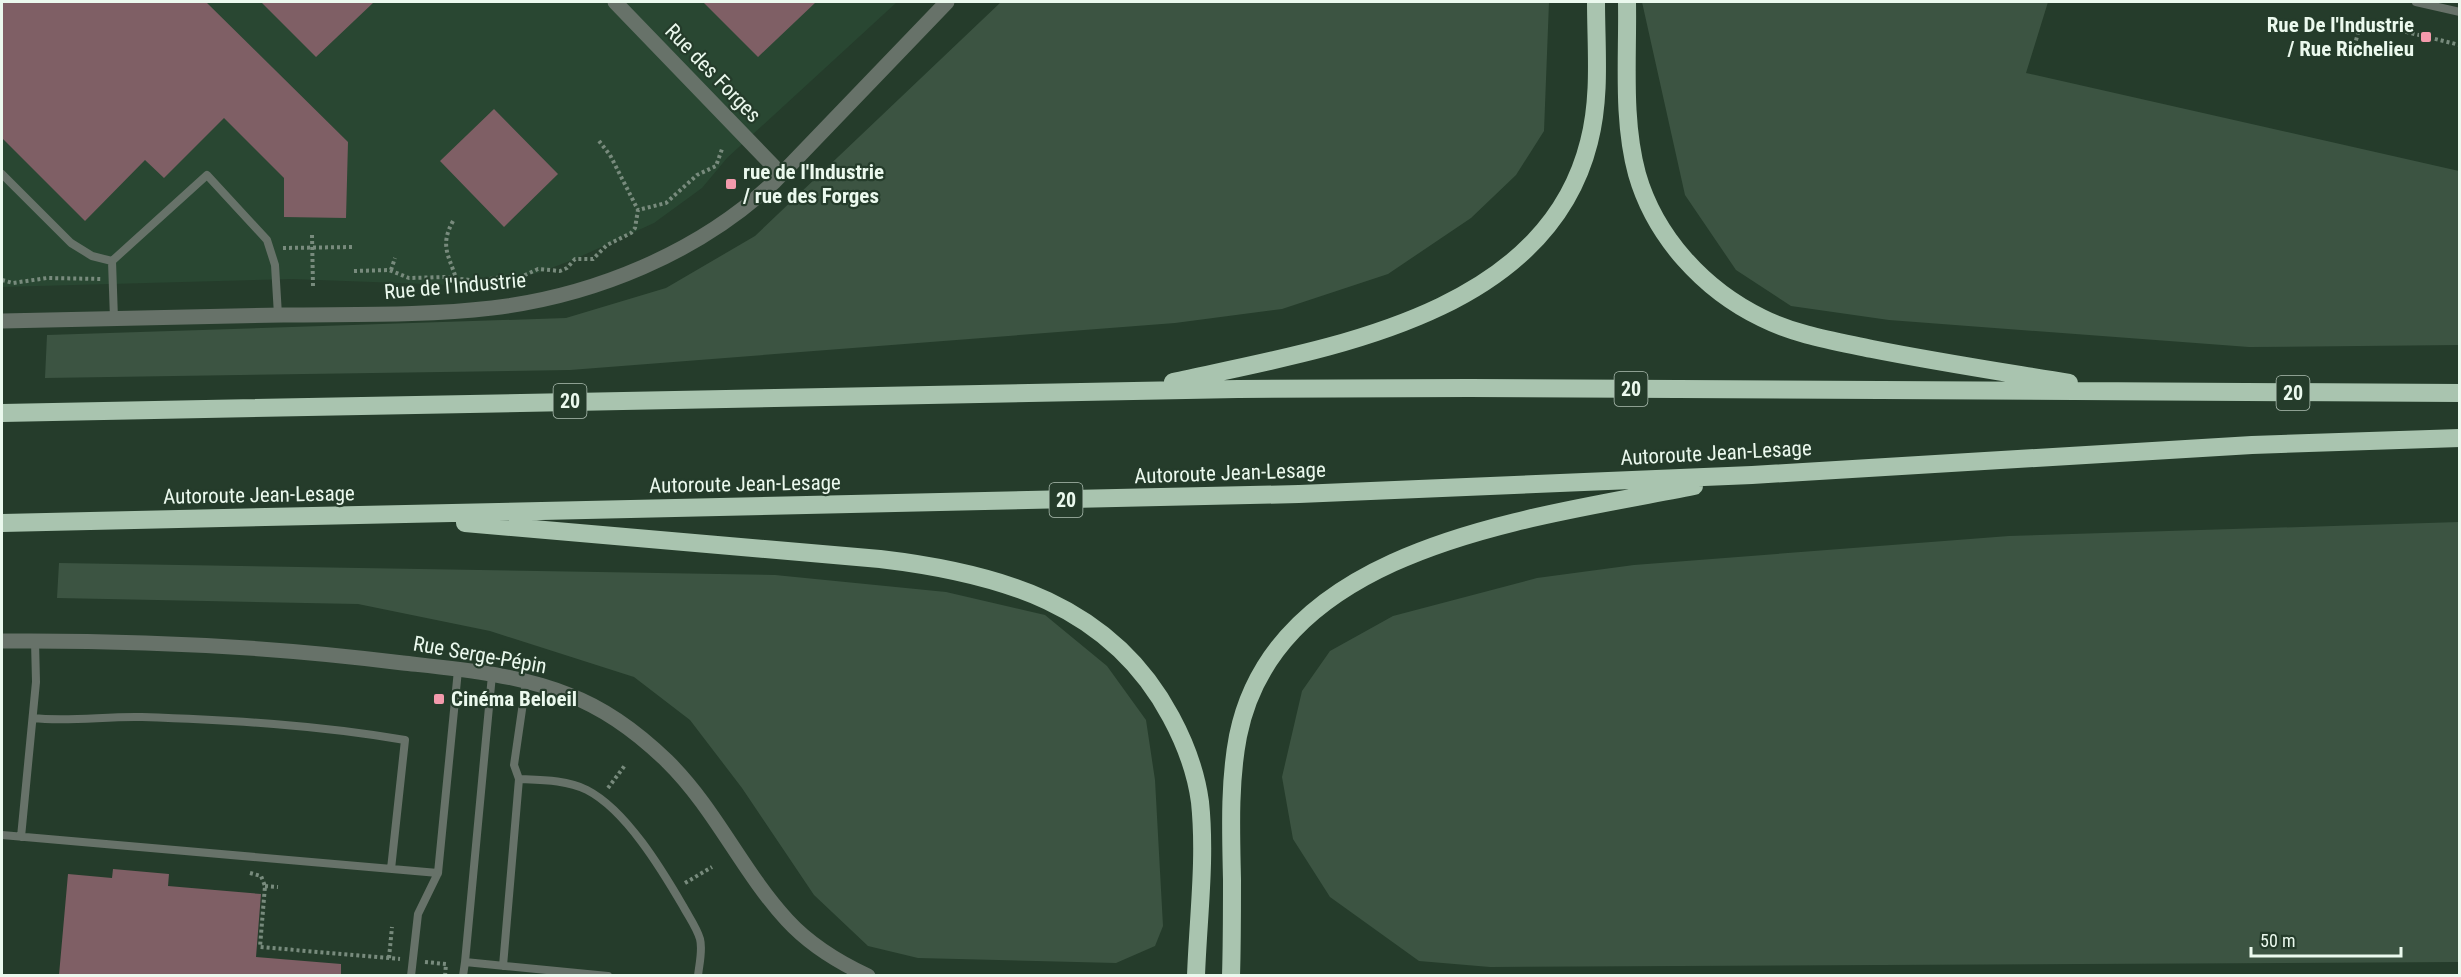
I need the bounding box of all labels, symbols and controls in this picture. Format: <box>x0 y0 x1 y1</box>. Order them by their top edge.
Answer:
place label: Rue De l'Industrie / Rue Richelieu <box>2267 13 2414 61</box>
street label: Rue des Forges <box>660 19 766 127</box>
marker: Rue De l'Industrie / Rue Richelieu <box>2419 30 2433 44</box>
place label: rue de l'Industrie / rue des Forges <box>742 160 884 208</box>
marker: rue de l'Industrie / rue des Forges <box>724 177 738 191</box>
street label: Rue de l'Industrie <box>383 268 527 304</box>
road number: 20 <box>1614 372 1648 406</box>
road number: 20 <box>2276 376 2310 410</box>
road number: 20 <box>554 384 586 418</box>
street label: Autoroute Jean-Lesage <box>1620 436 1812 470</box>
street label: Autoroute Jean-Lesage <box>1134 458 1326 488</box>
street label: Autoroute Jean-Lesage <box>649 470 841 498</box>
street label: Autoroute Jean-Lesage <box>163 481 355 509</box>
road number: 20 <box>1050 483 1082 517</box>
street label: Rue Serge-Pépin <box>411 631 549 679</box>
place label: Cinéma Beloeil <box>451 687 577 711</box>
marker: Cinéma Beloeil <box>432 692 446 706</box>
scale bar <box>2251 920 2401 958</box>
text: 50 m <box>2260 930 2295 951</box>

